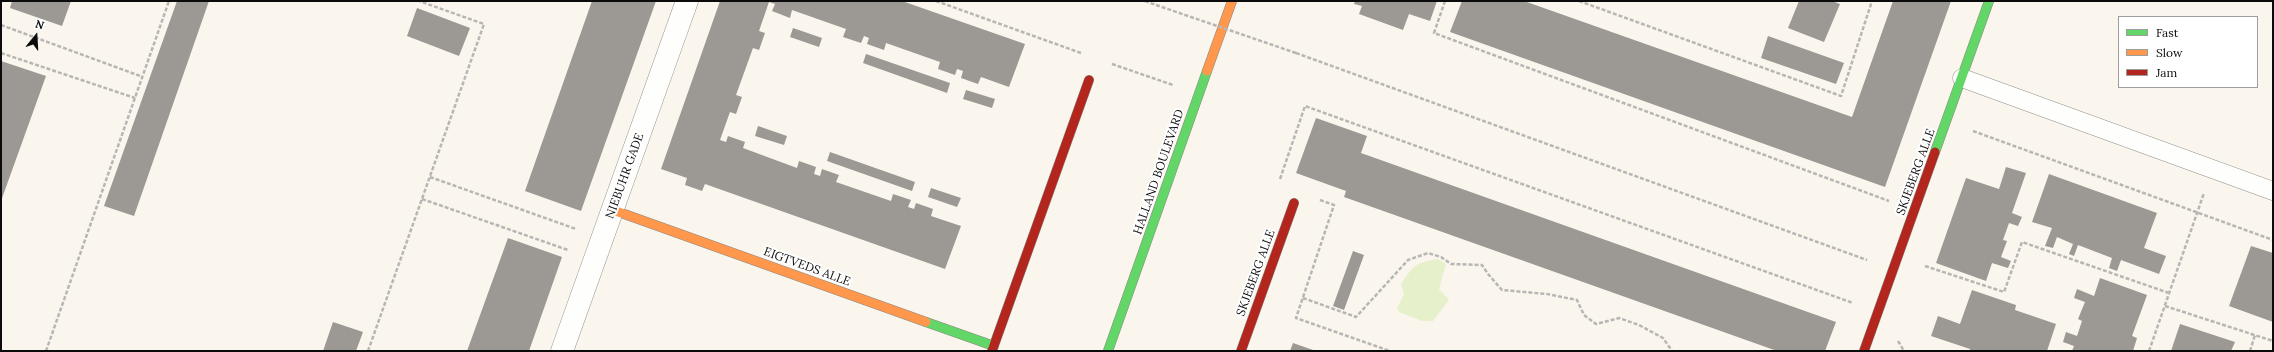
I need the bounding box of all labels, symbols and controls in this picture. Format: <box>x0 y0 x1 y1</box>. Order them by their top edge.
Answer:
north arrow <box>16 16 56 56</box>
legend <box>2118 16 2258 88</box>
text: N <box>33 17 46 33</box>
text: Fast <box>2156 25 2179 40</box>
text: Slow <box>2156 45 2183 60</box>
text: Jam <box>2156 65 2177 80</box>
street label: HALLAND BOULEVARD <box>1131 108 1187 236</box>
street label: SKJEBERG ALLE <box>1894 127 1938 217</box>
street label: NIEBUHR GADE <box>603 131 647 221</box>
street label: SKJEBERG ALLE <box>1234 228 1278 318</box>
street label: EIGTVEDS ALLE <box>762 245 852 289</box>

